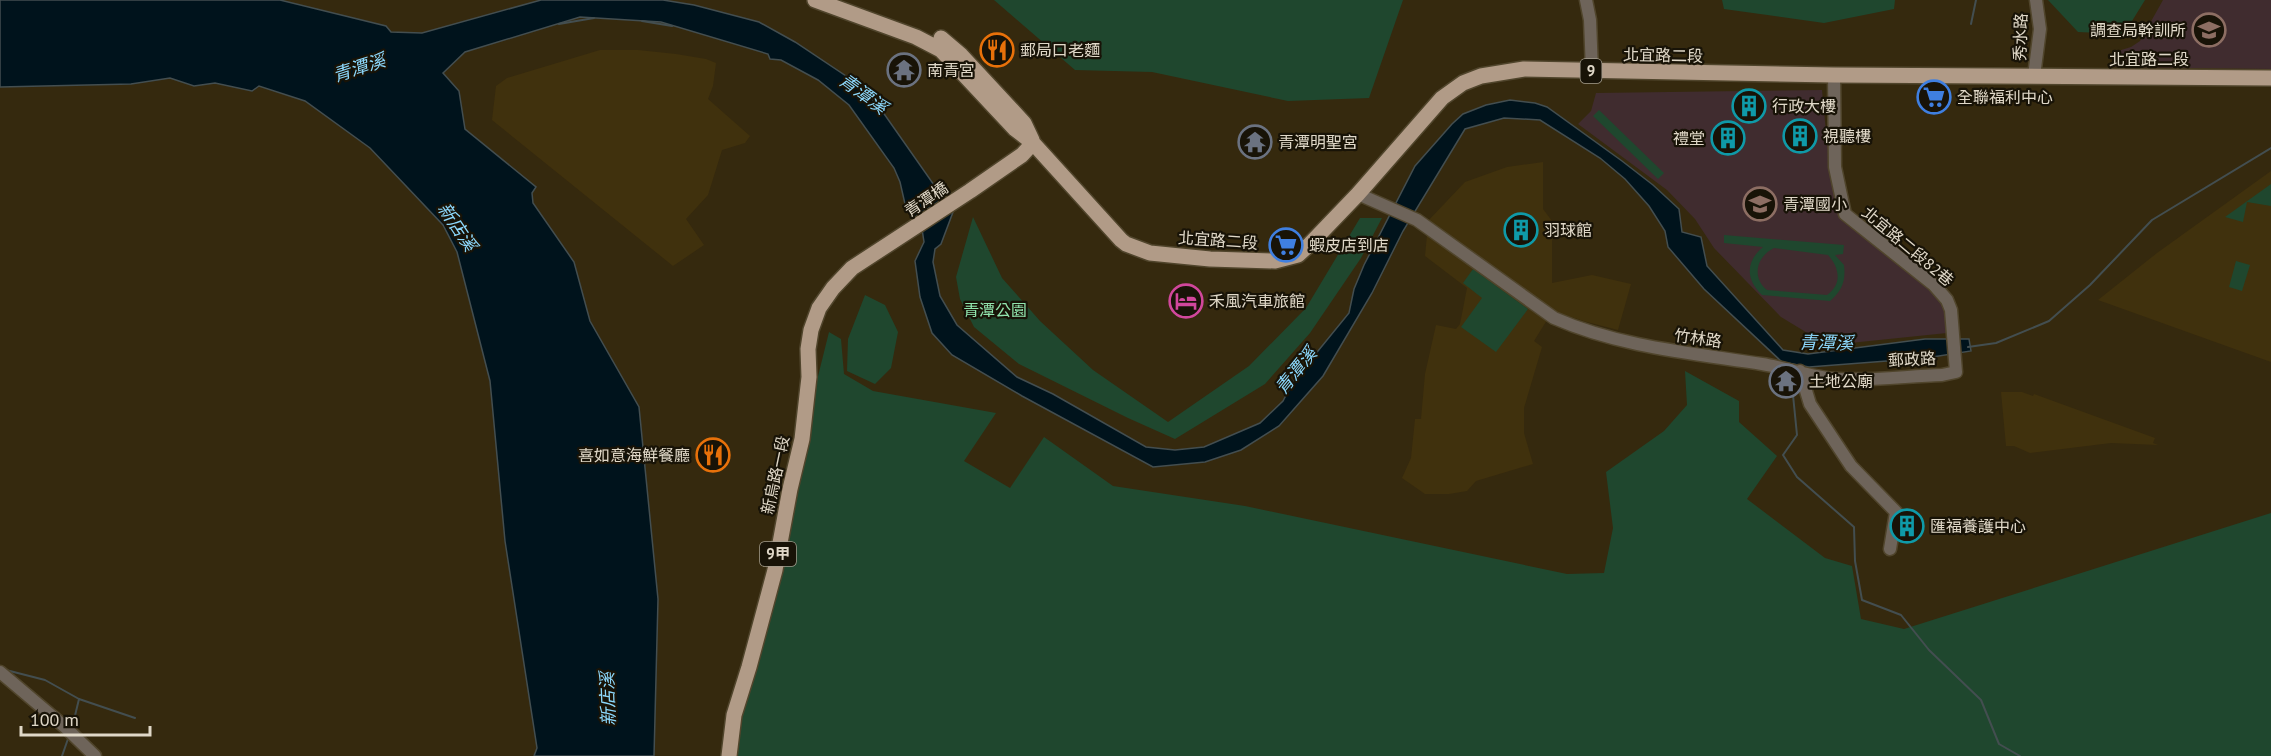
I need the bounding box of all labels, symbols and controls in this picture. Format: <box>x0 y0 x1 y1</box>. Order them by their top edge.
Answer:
school or university icon: 調查局幹訓所 <box>2191 12 2227 48</box>
street label: 秀水路 <box>2009 13 2031 61</box>
place label: 調查局幹訓所 <box>2090 20 2186 40</box>
restaurant icon: 郵局口老麵 <box>979 32 1015 68</box>
place label: 郵局口老麵 <box>1020 40 1100 60</box>
street label: 北宜路二段 <box>1623 44 1703 66</box>
water label: 青潭溪 <box>330 47 391 87</box>
street label: 北宜路二段 <box>2109 49 2189 69</box>
temple icon: 南青宮 <box>886 52 922 88</box>
road number: 9 <box>1580 59 1602 83</box>
place label: 南青宮 <box>927 60 975 80</box>
water label: 青潭溪 <box>835 68 894 121</box>
supermarket icon: 全聯福利中心 <box>1916 79 1952 115</box>
place label: 全聯福利中心 <box>1957 87 2053 107</box>
building icon: 行政大樓 <box>1731 88 1767 124</box>
place label: 行政大樓 <box>1772 96 1836 116</box>
building icon: 視聽樓 <box>1782 118 1818 154</box>
building icon: 禮堂 <box>1710 120 1746 156</box>
temple icon: 青潭明聖宮 <box>1237 124 1273 160</box>
place label: 視聽樓 <box>1823 126 1871 146</box>
place label: 禮堂 <box>1673 128 1705 148</box>
place label: 青潭明聖宮 <box>1278 132 1358 152</box>
street label: 青潭橋 <box>901 177 951 221</box>
school or university icon: 青潭國小 <box>1742 186 1778 222</box>
place label: 青潭國小 <box>1783 194 1847 214</box>
water label: 新店溪 <box>433 198 484 258</box>
street label: 北宜路二段82巷 <box>1858 202 1958 290</box>
building icon: 羽球館 <box>1503 212 1539 248</box>
place label: 羽球館 <box>1544 220 1592 240</box>
street label: 北宜路二段 <box>1177 227 1259 253</box>
supermarket icon: 蝦皮店到店 <box>1268 227 1304 263</box>
place label: 蝦皮店到店 <box>1309 235 1389 255</box>
hotel icon: 禾風汽車旅館 <box>1168 283 1204 319</box>
place label: 禾風汽車旅館 <box>1209 291 1305 311</box>
park label: 青潭公園 <box>963 300 1027 320</box>
street label: 竹林路 <box>1673 325 1723 351</box>
water label: 青潭溪 <box>1799 331 1856 355</box>
water label: 青潭溪 <box>1270 340 1323 399</box>
street label: 郵政路 <box>1888 348 1936 370</box>
temple icon: 土地公廟 <box>1768 363 1804 399</box>
place label: 土地公廟 <box>1809 371 1873 391</box>
street label: 新烏路一段 <box>757 434 793 516</box>
restaurant icon: 喜如意海鮮餐廳 <box>695 437 731 473</box>
place label: 喜如意海鮮餐廳 <box>578 445 690 465</box>
building icon: 匯福養護中心 <box>1889 508 1925 544</box>
place label: 匯福養護中心 <box>1930 516 2026 536</box>
road number: 9甲 <box>760 542 796 566</box>
water label: 新店溪 <box>595 669 620 726</box>
scale bar <box>21 699 150 737</box>
text: 100 m <box>30 708 79 731</box>

